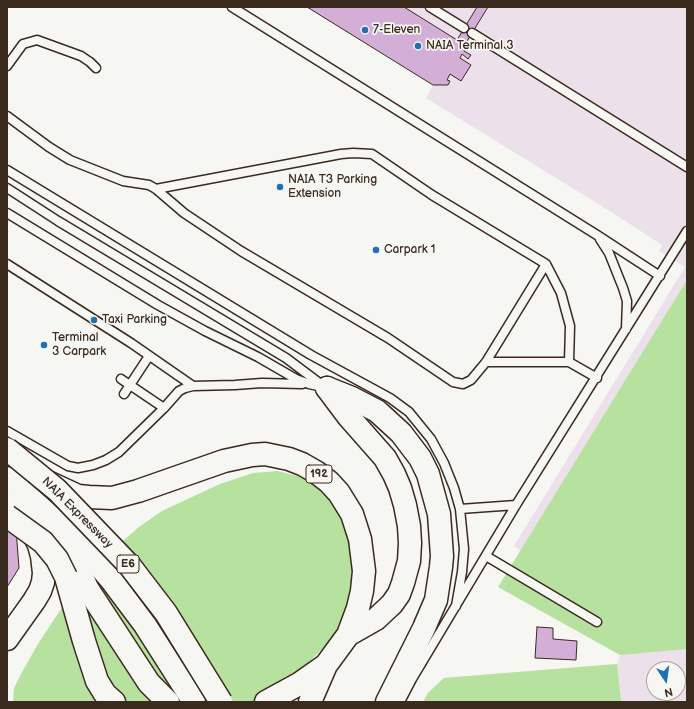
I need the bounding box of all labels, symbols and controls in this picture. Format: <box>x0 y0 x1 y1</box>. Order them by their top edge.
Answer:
place label: 7-Eleven <box>373 23 420 37</box>
marker: 7-Eleven <box>360 25 370 35</box>
place label: NAIA Terminal 3 <box>426 39 514 53</box>
marker: NAIA Terminal 3 <box>413 41 423 51</box>
place label: NAIA T3 Parking Extension <box>288 173 377 201</box>
marker: NAIA T3 Parking Extension <box>275 182 285 192</box>
place label: Carpark 1 <box>384 243 436 257</box>
marker: Carpark 1 <box>371 245 381 255</box>
place label: Taxi Parking <box>102 313 167 327</box>
marker: Taxi Parking <box>89 315 99 325</box>
place label: Terminal 3 Carpark <box>52 331 106 359</box>
marker: Terminal 3 Carpark <box>39 340 49 350</box>
road number: 192 <box>306 465 332 483</box>
street label: NAIA Expressway <box>39 475 115 551</box>
road number: E6 <box>117 555 139 573</box>
north arrow <box>646 661 686 701</box>
text: N <box>663 685 674 699</box>

